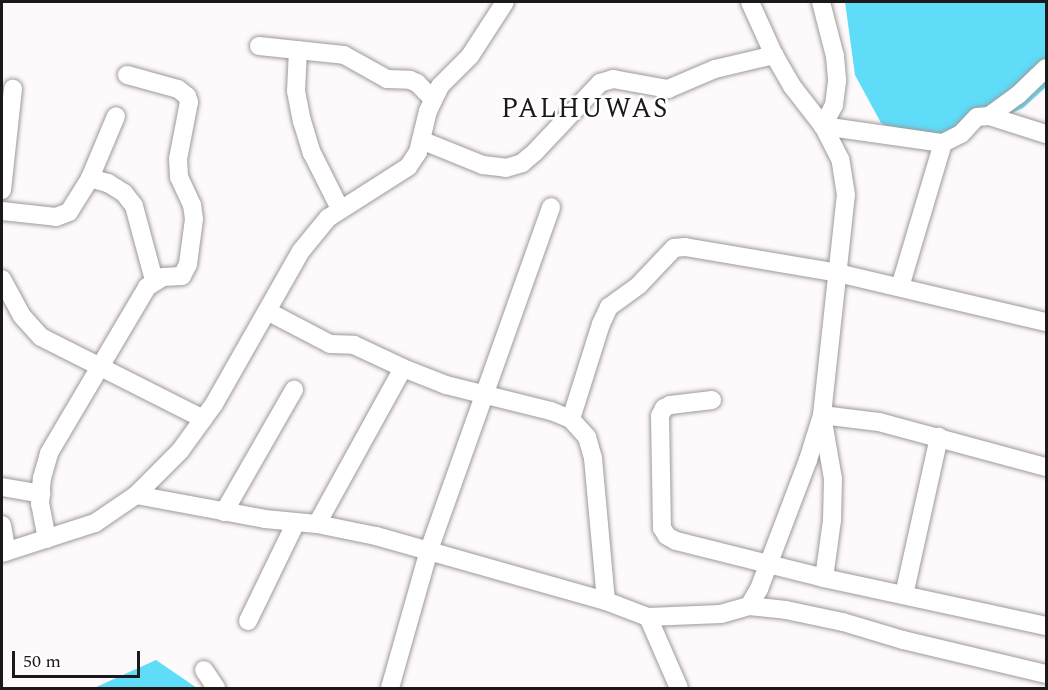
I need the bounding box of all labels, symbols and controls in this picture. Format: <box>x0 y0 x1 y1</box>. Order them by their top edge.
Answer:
district label: PALHUWAS <box>501 94 669 126</box>
scale bar <box>15 639 142 677</box>
text: 50 m <box>23 648 61 675</box>

